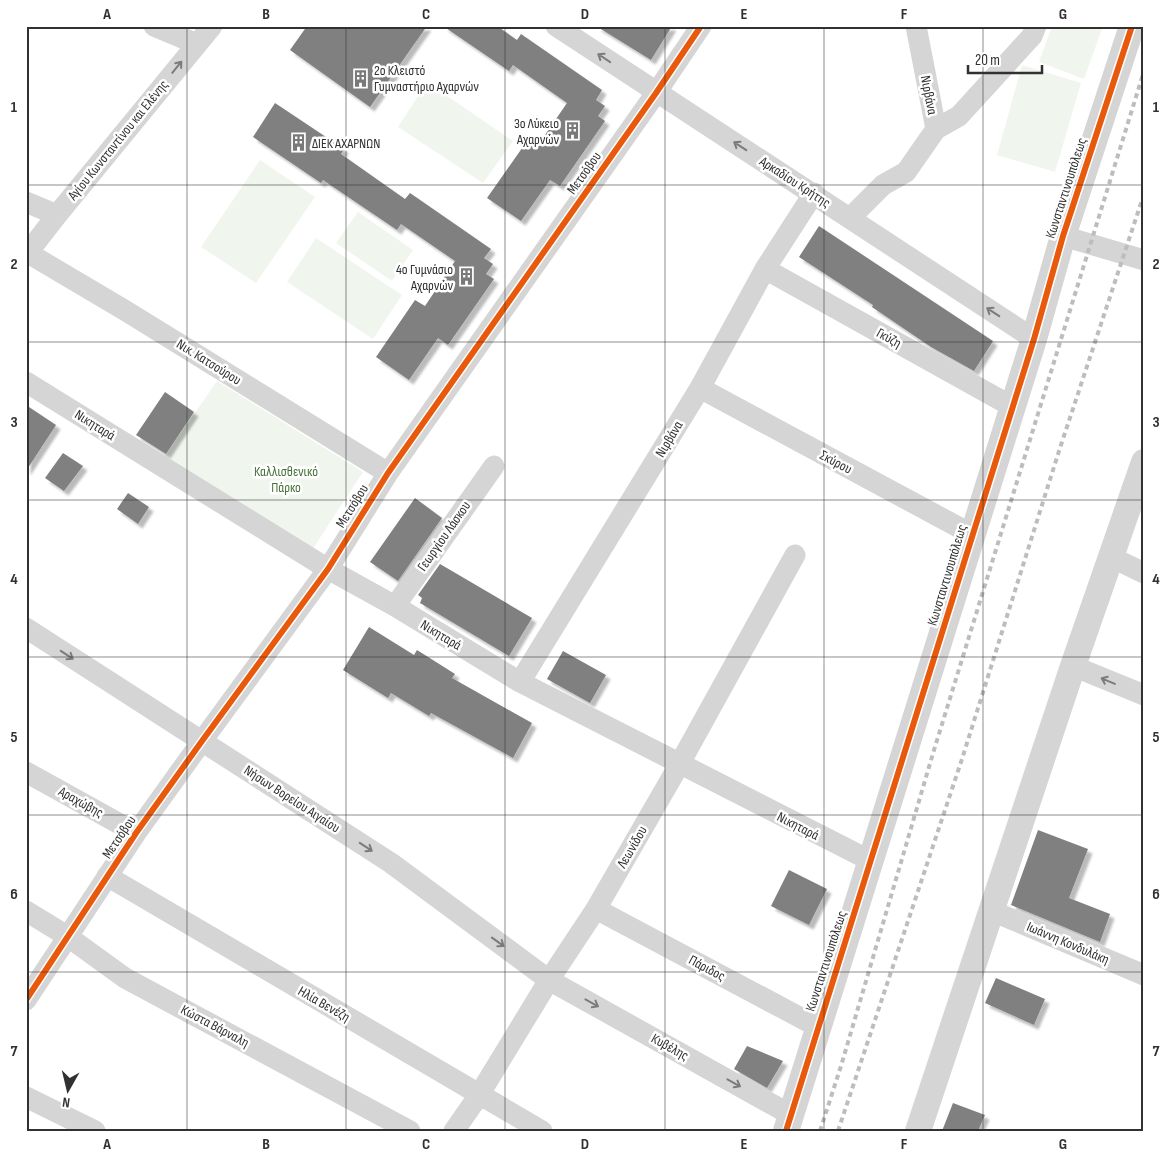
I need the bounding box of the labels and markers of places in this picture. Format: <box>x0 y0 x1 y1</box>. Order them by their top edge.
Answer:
place label: 2ο Κλειστό Γυμναστήριο Αχαρνών <box>374 62 479 95</box>
building icon: 2ο Κλειστό Γυμναστήριο Αχαρνών <box>350 68 370 88</box>
place label: 3ο Λύκειο Αχαρνών <box>514 115 560 148</box>
building icon: 3ο Λύκειο Αχαρνών <box>563 121 583 141</box>
building icon: ΔΙΕΚ ΑΧΑΡΝΩΝ <box>288 133 308 153</box>
place label: ΔΙΕΚ ΑΧΑΡΝΩΝ <box>312 135 380 152</box>
place label: 4ο Γυμνάσιο Αχαρνών <box>396 261 454 294</box>
building icon: 4ο Γυμνάσιο Αχαρνών <box>457 267 477 287</box>

